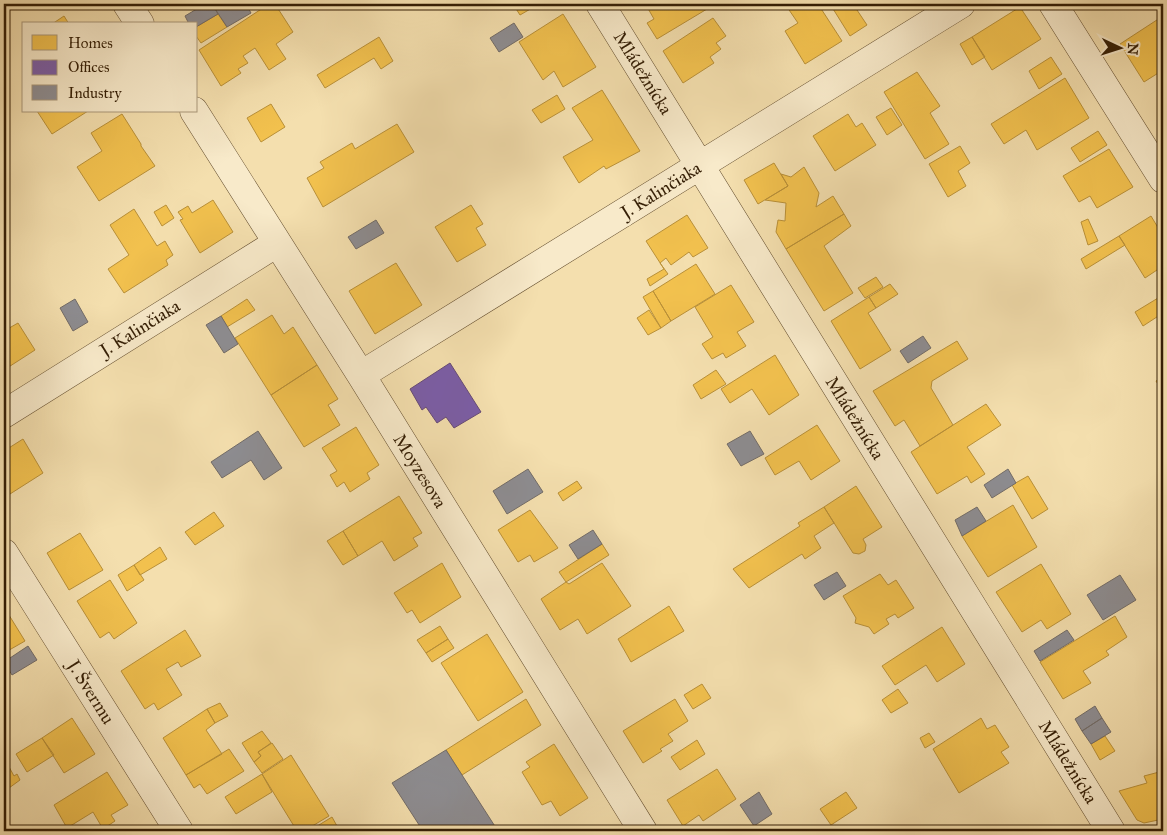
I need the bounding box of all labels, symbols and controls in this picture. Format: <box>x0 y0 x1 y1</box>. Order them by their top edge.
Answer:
legend <box>22 22 198 112</box>
north arrow <box>1094 22 1144 72</box>
street label: Mládežnícka <box>609 27 677 119</box>
text: Homes <box>68 34 113 52</box>
text: N <box>1124 42 1141 56</box>
text: Offices <box>68 58 109 76</box>
text: Industry <box>68 84 122 102</box>
street label: J. Kalinčiaka <box>615 157 706 225</box>
street label: J. Kalinčiaka <box>94 295 185 363</box>
street label: Mládežnícka <box>821 372 889 464</box>
street label: Moyzesova <box>389 430 452 513</box>
street label: J. Švermu <box>61 653 120 729</box>
street label: Mládežnícka <box>1034 716 1102 808</box>

